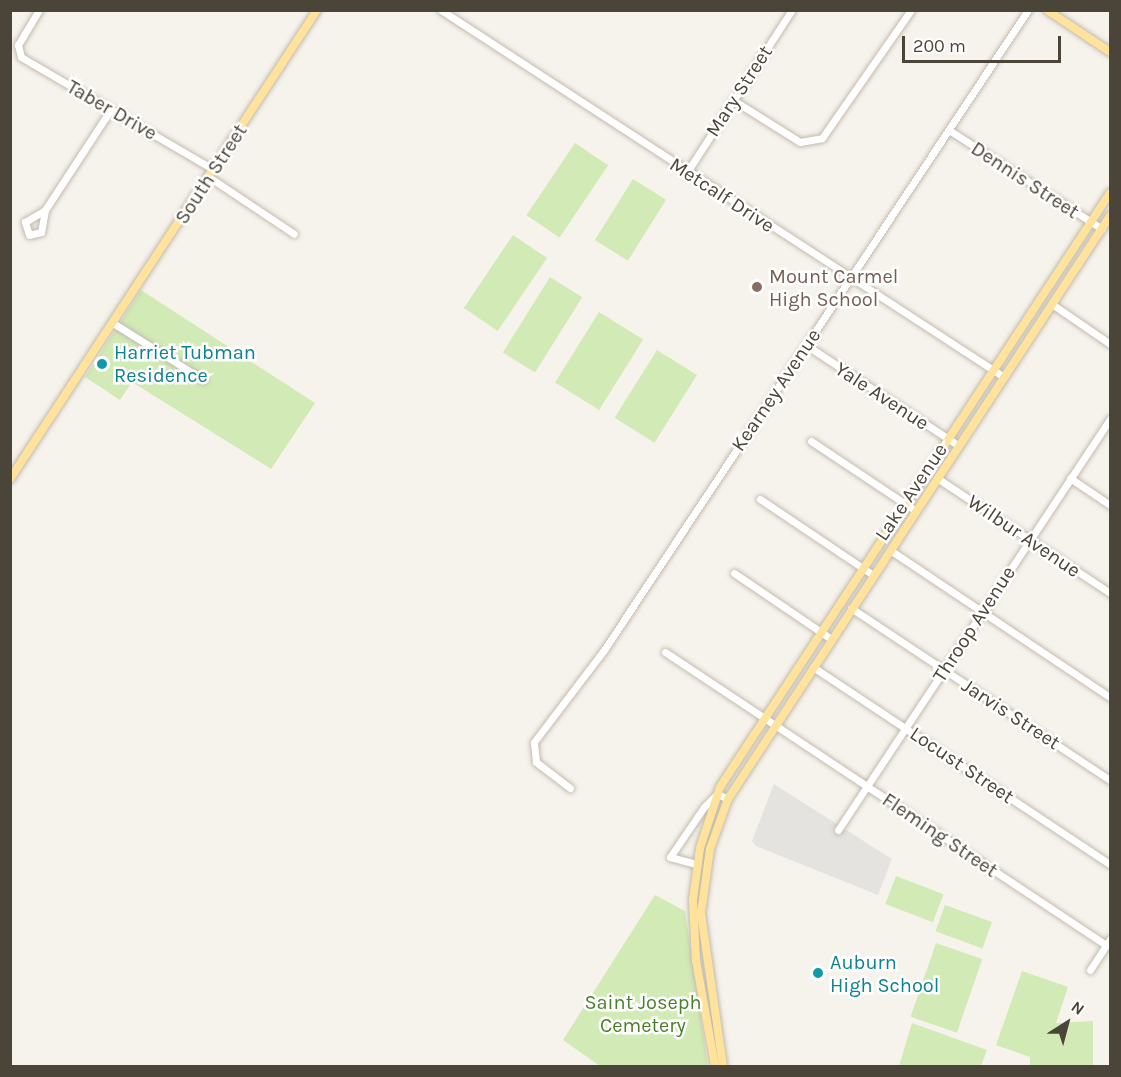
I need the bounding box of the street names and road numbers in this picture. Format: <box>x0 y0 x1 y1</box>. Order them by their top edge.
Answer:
street label: Mary Street <box>701 41 777 141</box>
street label: Taber Drive <box>63 75 161 145</box>
street label: South Street <box>170 120 252 228</box>
street label: Dennis Street <box>967 136 1083 224</box>
street label: Metcalf Drive <box>665 152 779 238</box>
street label: Kearney Avenue <box>726 324 826 456</box>
street label: Yale Avenue <box>831 357 933 435</box>
street label: Lake Avenue <box>870 439 952 545</box>
street label: Wilbur Avenue <box>963 489 1085 583</box>
street label: Throop Avenue <box>928 562 1020 686</box>
street label: Jarvis Street <box>957 673 1065 755</box>
street label: Locust Street <box>905 721 1019 809</box>
street label: Fleming Street <box>878 788 1002 882</box>

